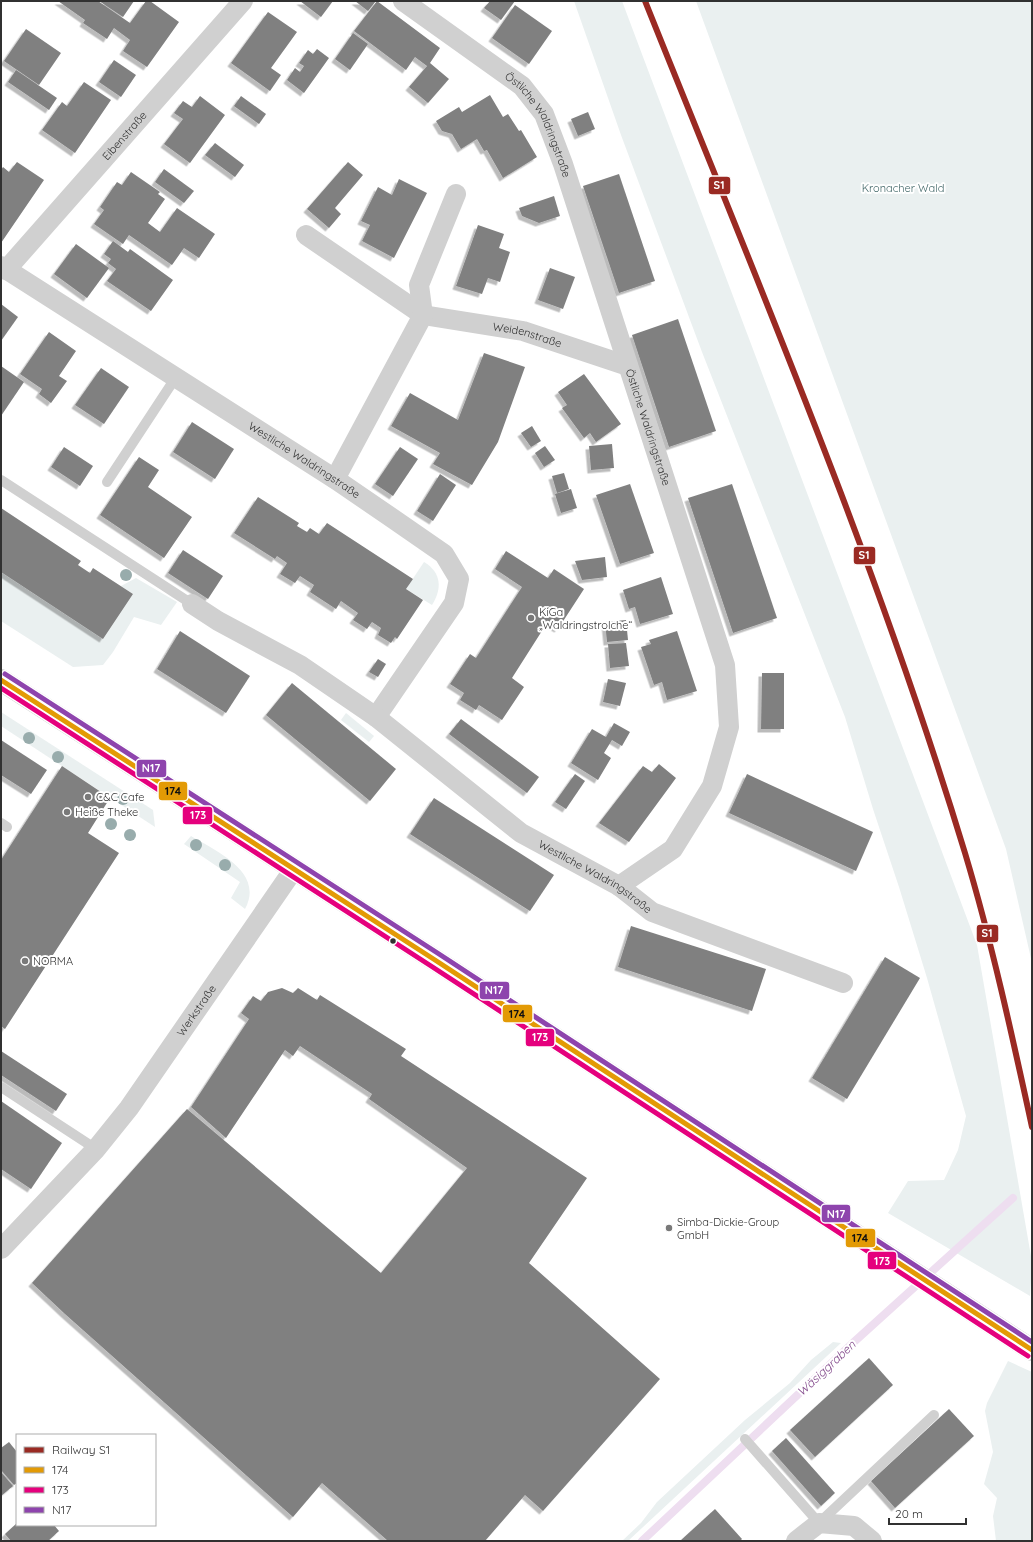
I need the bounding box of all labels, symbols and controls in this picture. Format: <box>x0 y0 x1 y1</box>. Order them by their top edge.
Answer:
street label: Östliche Waldringstraße <box>502 69 574 179</box>
street label: Eibenstraße <box>99 108 150 163</box>
line badge: S1 <box>708 176 731 195</box>
text: S1 <box>714 178 724 192</box>
park label: Kronacher Wald <box>862 181 944 195</box>
street label: Weidenstraße <box>492 319 564 350</box>
street label: Östliche Waldringstraße <box>623 367 674 487</box>
street label: Westliche Waldringstraße <box>246 419 363 501</box>
line badge: S1 <box>853 546 876 565</box>
text: S1 <box>859 548 869 562</box>
place label: KiGa „Waldringstrolche“ <box>539 605 633 632</box>
marker: KiGa „Waldringstrolche“ <box>526 613 536 623</box>
line badge: N17 <box>136 759 167 778</box>
text: N17 <box>142 761 160 775</box>
line badge: 174 <box>158 781 188 801</box>
text: 174 <box>165 784 182 798</box>
place label: C&C Cafe <box>96 790 144 804</box>
marker: C&C Cafe <box>83 792 93 802</box>
place label: Heiße Theke <box>75 805 138 819</box>
line badge: 173 <box>182 806 213 825</box>
marker: Heiße Theke <box>62 807 72 817</box>
text: 173 <box>190 808 206 822</box>
street label: Westliche Waldringstraße <box>536 837 655 916</box>
line badge: S1 <box>976 924 999 943</box>
text: S1 <box>982 926 992 940</box>
unlabelled marker <box>388 936 398 946</box>
place label: NORMA <box>33 954 73 968</box>
marker: NORMA <box>20 956 30 966</box>
line badge: N17 <box>479 981 510 1000</box>
street label: Werkstraße <box>174 982 219 1039</box>
text: N17 <box>485 983 503 997</box>
line badge: 174 <box>502 1004 533 1023</box>
text: 174 <box>509 1007 526 1021</box>
line badge: 173 <box>525 1028 555 1047</box>
text: 173 <box>532 1030 548 1044</box>
line badge: N17 <box>821 1204 851 1223</box>
text: N17 <box>827 1207 845 1221</box>
place label: Simba-Dickie-Group GmbH <box>677 1215 779 1242</box>
marker: Simba-Dickie-Group GmbH <box>664 1223 674 1233</box>
line badge: 174 <box>845 1228 876 1248</box>
text: 174 <box>852 1231 869 1245</box>
line badge: 173 <box>867 1251 897 1270</box>
text: 173 <box>874 1254 890 1268</box>
water label: Wäsiggraben <box>794 1336 859 1399</box>
legend <box>16 1434 156 1526</box>
text: Railway S1 <box>52 1442 110 1457</box>
text: 174 <box>52 1462 68 1477</box>
text: 173 <box>52 1482 69 1497</box>
scale bar <box>889 1500 966 1526</box>
text: N17 <box>52 1502 71 1517</box>
text: 20 m <box>895 1506 923 1521</box>

